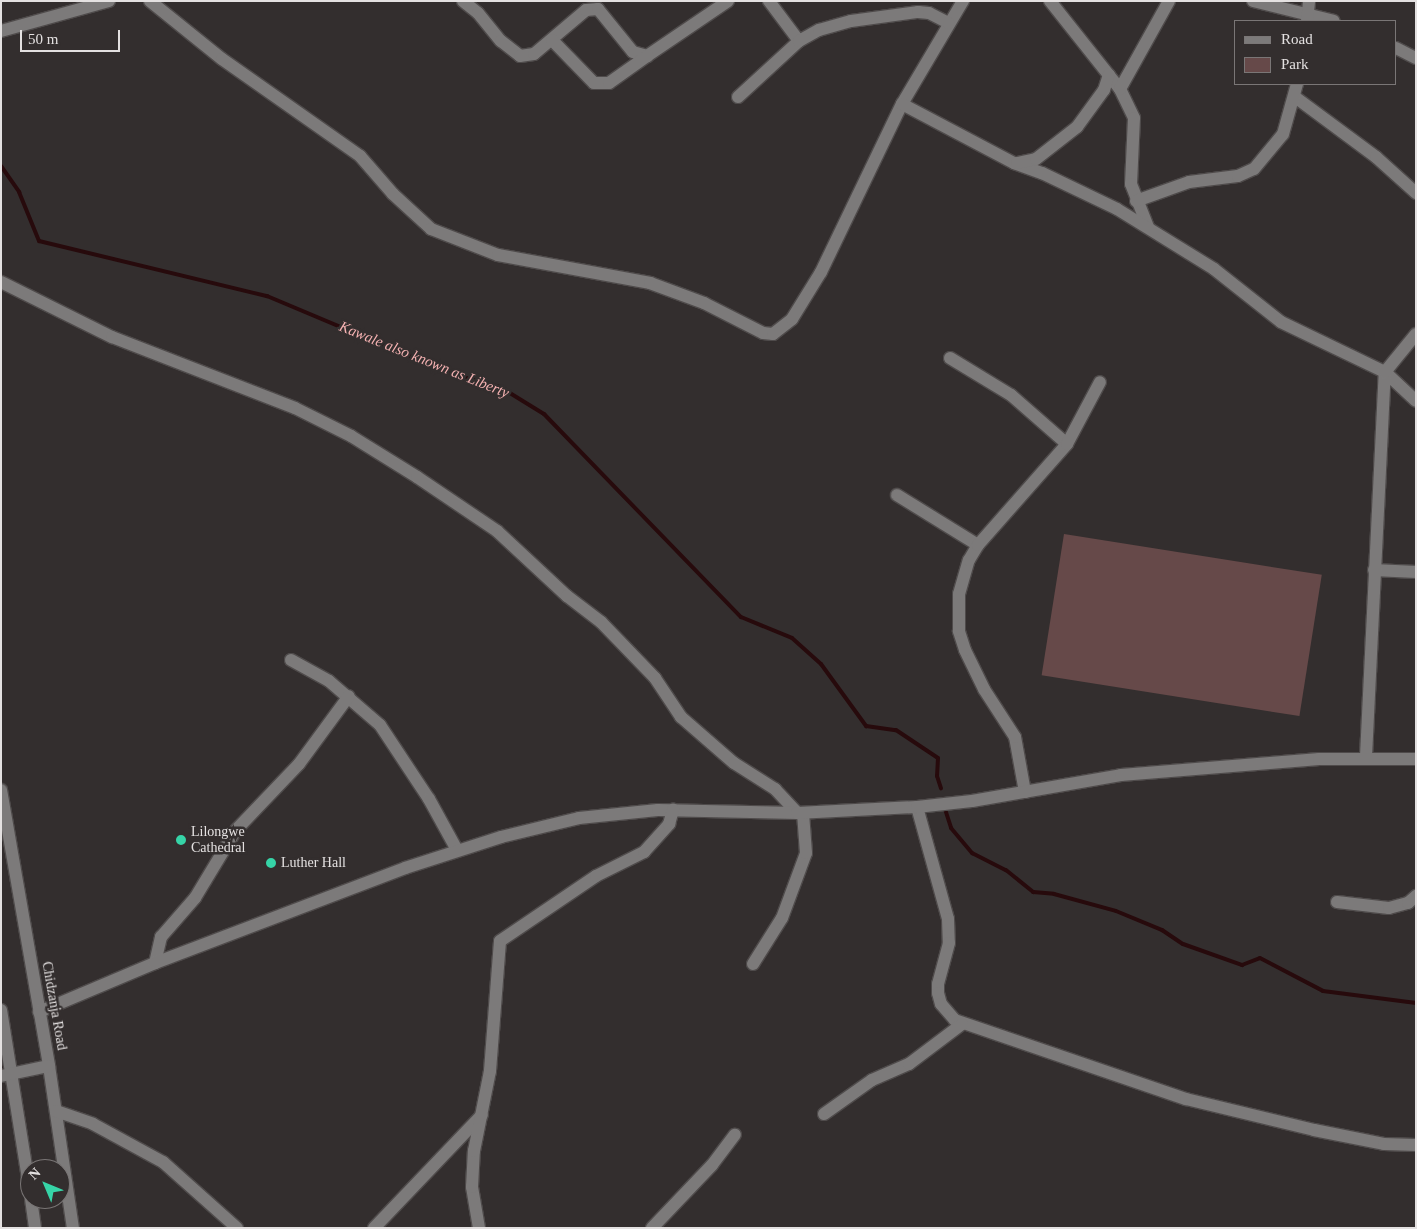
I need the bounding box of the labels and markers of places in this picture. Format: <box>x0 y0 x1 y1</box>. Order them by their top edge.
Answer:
place label: Lilongwe Cathedral <box>191 824 245 856</box>
marker: Lilongwe Cathedral <box>175 834 187 846</box>
place label: Luther Hall <box>281 855 346 871</box>
marker: Luther Hall <box>265 857 277 869</box>

